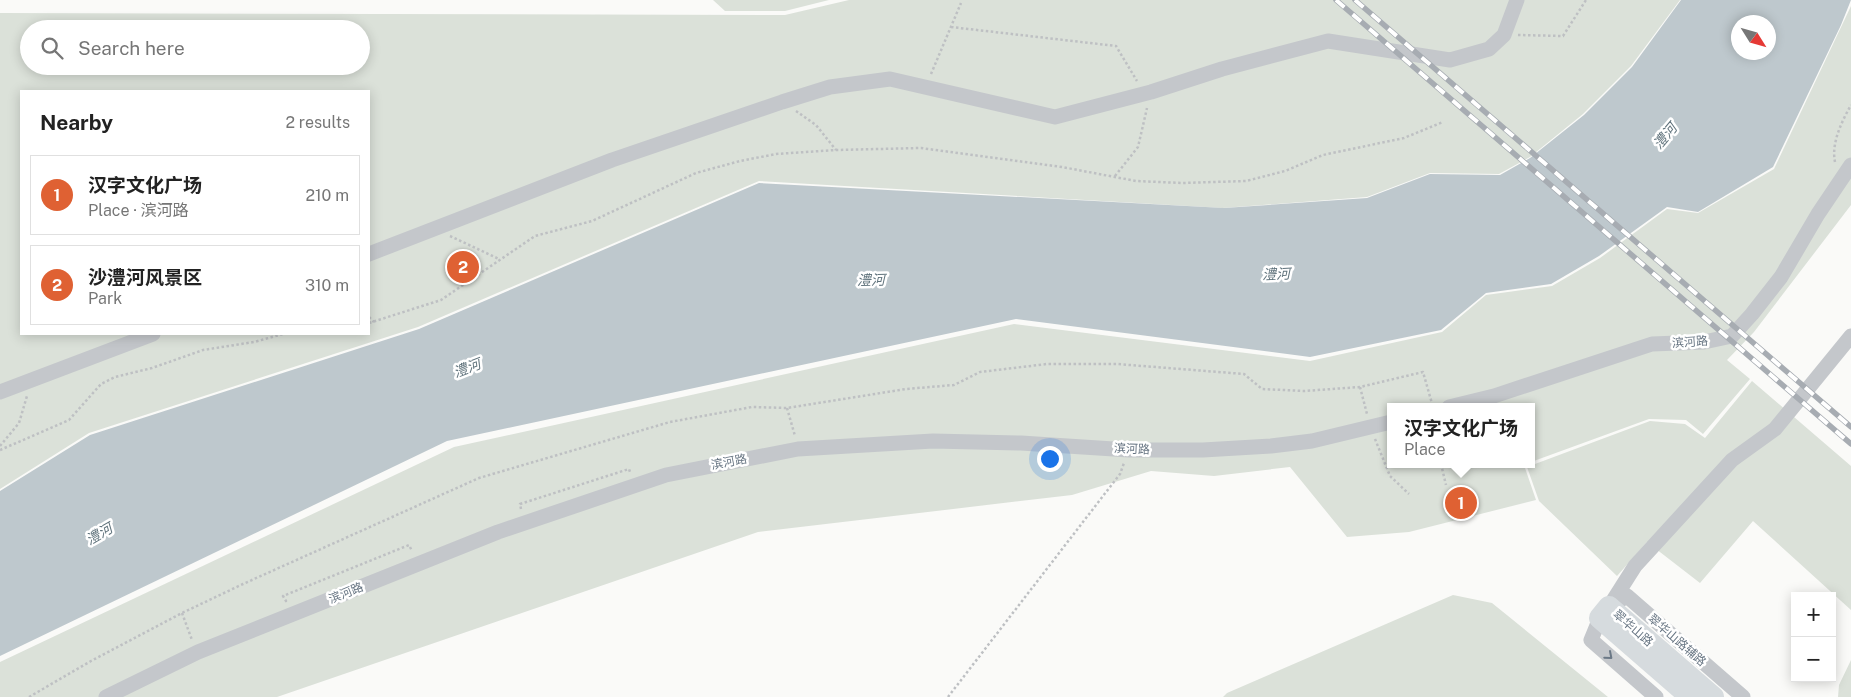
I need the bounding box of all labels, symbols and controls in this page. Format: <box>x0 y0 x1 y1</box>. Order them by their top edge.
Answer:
north arrow <box>1731 15 1776 60</box>
search box <box>20 20 370 75</box>
icon: search <box>38 34 66 62</box>
text: Search here <box>78 37 185 59</box>
text: Nearby <box>40 110 113 135</box>
text: 2 results <box>285 113 350 132</box>
water label: 澧河 <box>1650 118 1682 152</box>
text: 汉字文化广场 <box>88 174 202 196</box>
text: 1 <box>54 186 60 205</box>
text: 210 m <box>305 186 349 205</box>
text: Place · 滨河路 <box>88 201 189 220</box>
pin: 2 <box>447 248 479 286</box>
water label: 澧河 <box>1262 265 1293 282</box>
text: 沙澧河风景区 <box>88 266 202 288</box>
water label: 澧河 <box>857 272 888 288</box>
text: 2 <box>52 276 62 295</box>
text: 310 m <box>305 276 349 295</box>
text: Park <box>88 289 122 308</box>
street label: 滨河路 <box>1672 334 1708 350</box>
water label: 澧河 <box>451 354 486 380</box>
popup <box>1387 403 1535 468</box>
text: 汉字文化广场 <box>1404 417 1518 439</box>
text: Place <box>1404 440 1446 459</box>
street label: 滨河路 <box>1114 441 1150 457</box>
your location <box>1037 446 1063 472</box>
street label: 滨河路 <box>710 452 748 472</box>
pin: 1 <box>1445 484 1477 522</box>
water label: 澧河 <box>83 519 118 548</box>
street label: 滨河路 <box>327 580 365 606</box>
map controls <box>1791 592 1836 682</box>
button: + <box>1791 592 1836 637</box>
street label: 翠华山路 <box>1610 607 1656 649</box>
street label: 翠华山路辅路 <box>1645 611 1709 669</box>
button: − <box>1791 637 1836 682</box>
one-way arrow <box>1604 650 1613 659</box>

